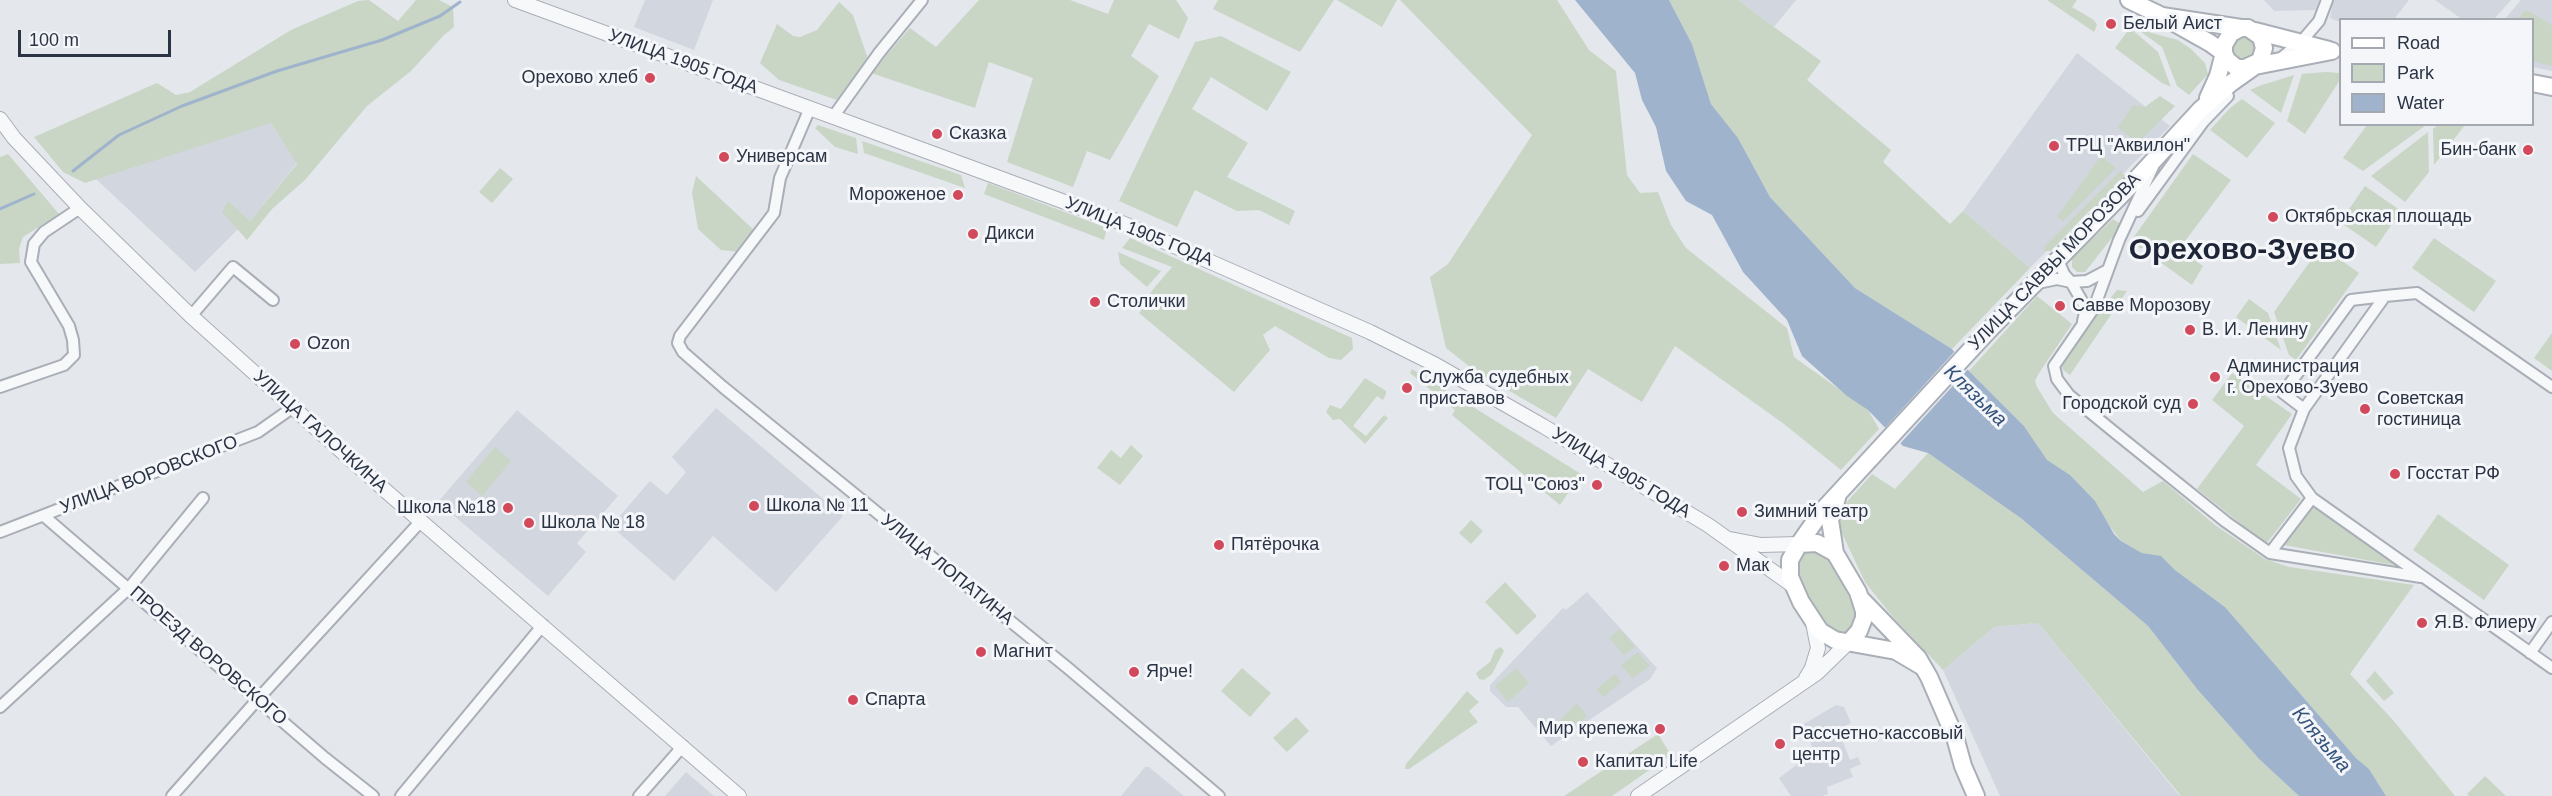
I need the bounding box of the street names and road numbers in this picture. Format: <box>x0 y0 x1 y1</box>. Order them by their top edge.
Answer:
street label: УЛИЦА 1905 ГОДА <box>605 25 761 99</box>
street label: УЛИЦА САВВЫ МОРОЗОВА <box>1965 169 2145 355</box>
street label: УЛИЦА 1905 ГОДА <box>1062 192 1216 272</box>
street label: УЛИЦА ГАЛОЧКИНА <box>249 366 391 498</box>
street label: УЛИЦА 1905 ГОДА <box>1548 423 1694 523</box>
street label: УЛИЦА ВОРОВСКОГО <box>57 431 241 519</box>
street label: УЛИЦА ЛОПАТИНА <box>876 510 1018 630</box>
street label: ПРОЕЗД ВОРОВСКОГО <box>125 582 291 730</box>

